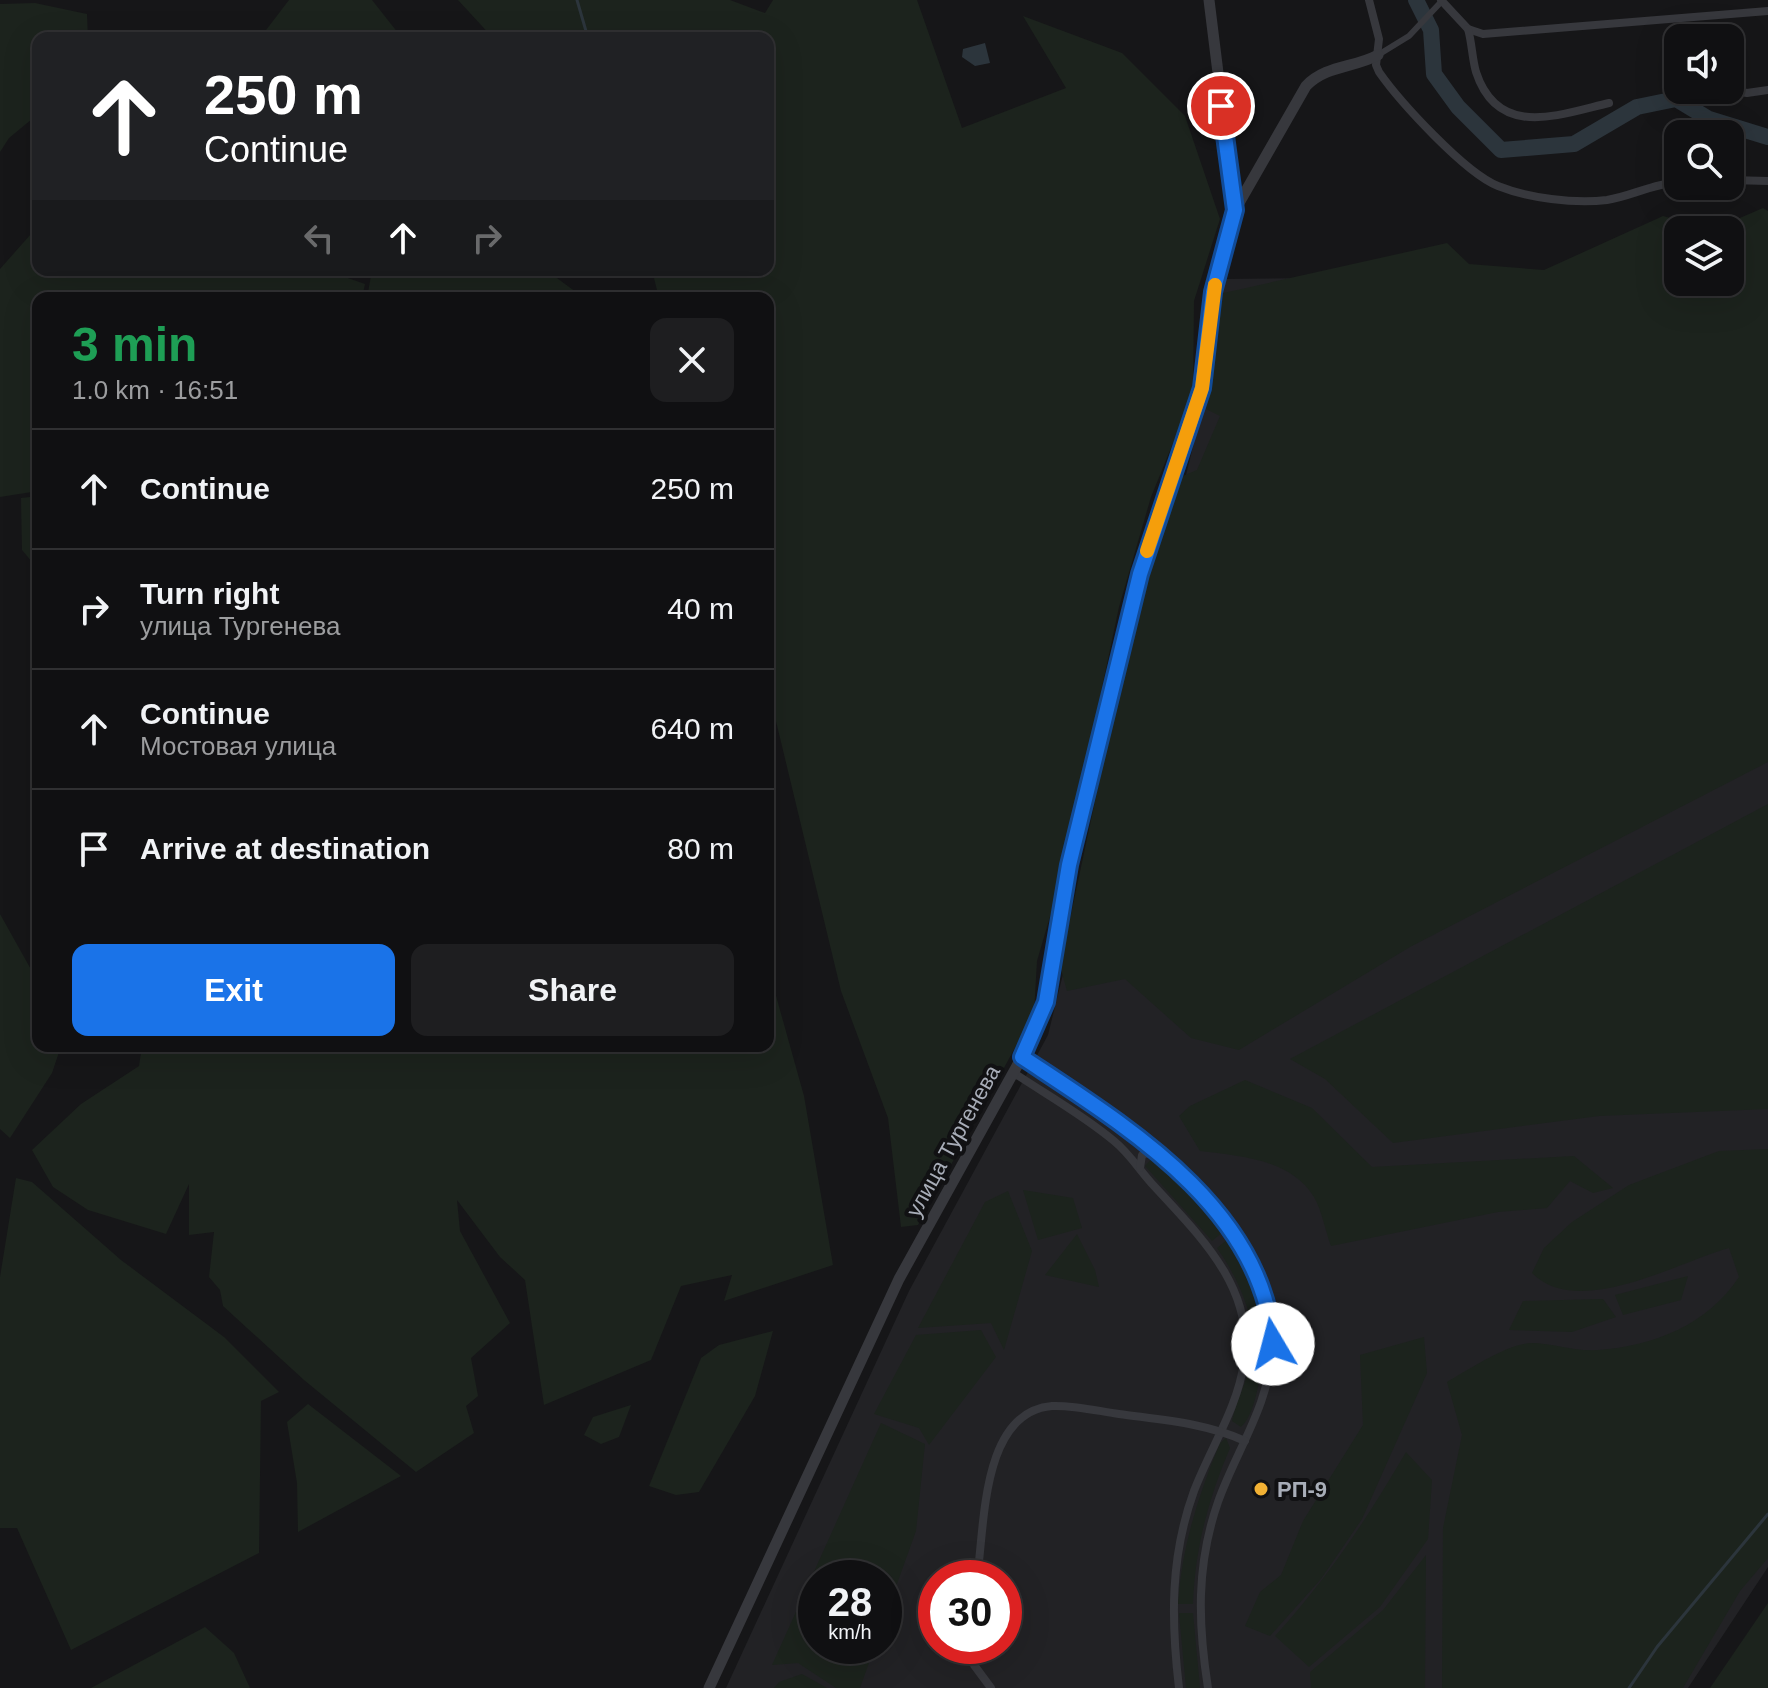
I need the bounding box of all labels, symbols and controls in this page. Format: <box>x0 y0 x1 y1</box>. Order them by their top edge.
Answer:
map controls <box>1664 24 1744 296</box>
button: sound <box>1664 24 1744 104</box>
text: 250 m <box>204 63 363 126</box>
icon: ahead <box>72 64 176 168</box>
pin <box>1187 72 1255 140</box>
icon: arrive <box>1199 84 1243 128</box>
button: search <box>1664 120 1744 200</box>
text: Continue <box>204 129 348 170</box>
icon: left <box>297 216 341 260</box>
icon: ahead <box>381 216 425 260</box>
icon: right <box>465 216 509 260</box>
button: layers <box>1664 216 1744 296</box>
text: 3 min <box>72 318 197 371</box>
button: close <box>650 318 734 402</box>
text: 1.0 km · 16:51 <box>72 375 238 405</box>
icon: ahead <box>72 467 116 511</box>
text: Continue <box>140 472 270 505</box>
text: 250 m <box>651 472 734 505</box>
text: Turn right <box>140 577 279 610</box>
icon: right <box>72 587 116 631</box>
text: 40 m <box>667 592 734 625</box>
text: улица Тургенева <box>140 611 340 641</box>
text: Continue <box>140 697 270 730</box>
icon: ahead <box>72 707 116 751</box>
text: 640 m <box>651 712 734 745</box>
text: Мостовая улица <box>140 731 336 761</box>
icon: arrive <box>72 827 116 871</box>
text: Arrive at destination <box>140 832 430 865</box>
text: 80 m <box>667 832 734 865</box>
button: Exit <box>72 944 395 1036</box>
button: Share <box>411 944 734 1036</box>
street label: улица Тургенева <box>901 1060 1005 1221</box>
position arrow <box>1231 1302 1315 1386</box>
place label: РП-9 <box>1277 1477 1327 1502</box>
marker: РП-9 <box>1252 1480 1270 1498</box>
speed limit sign: 30 <box>918 1560 1022 1664</box>
text: 28 <box>828 1580 872 1624</box>
text: km/h <box>828 1621 872 1643</box>

